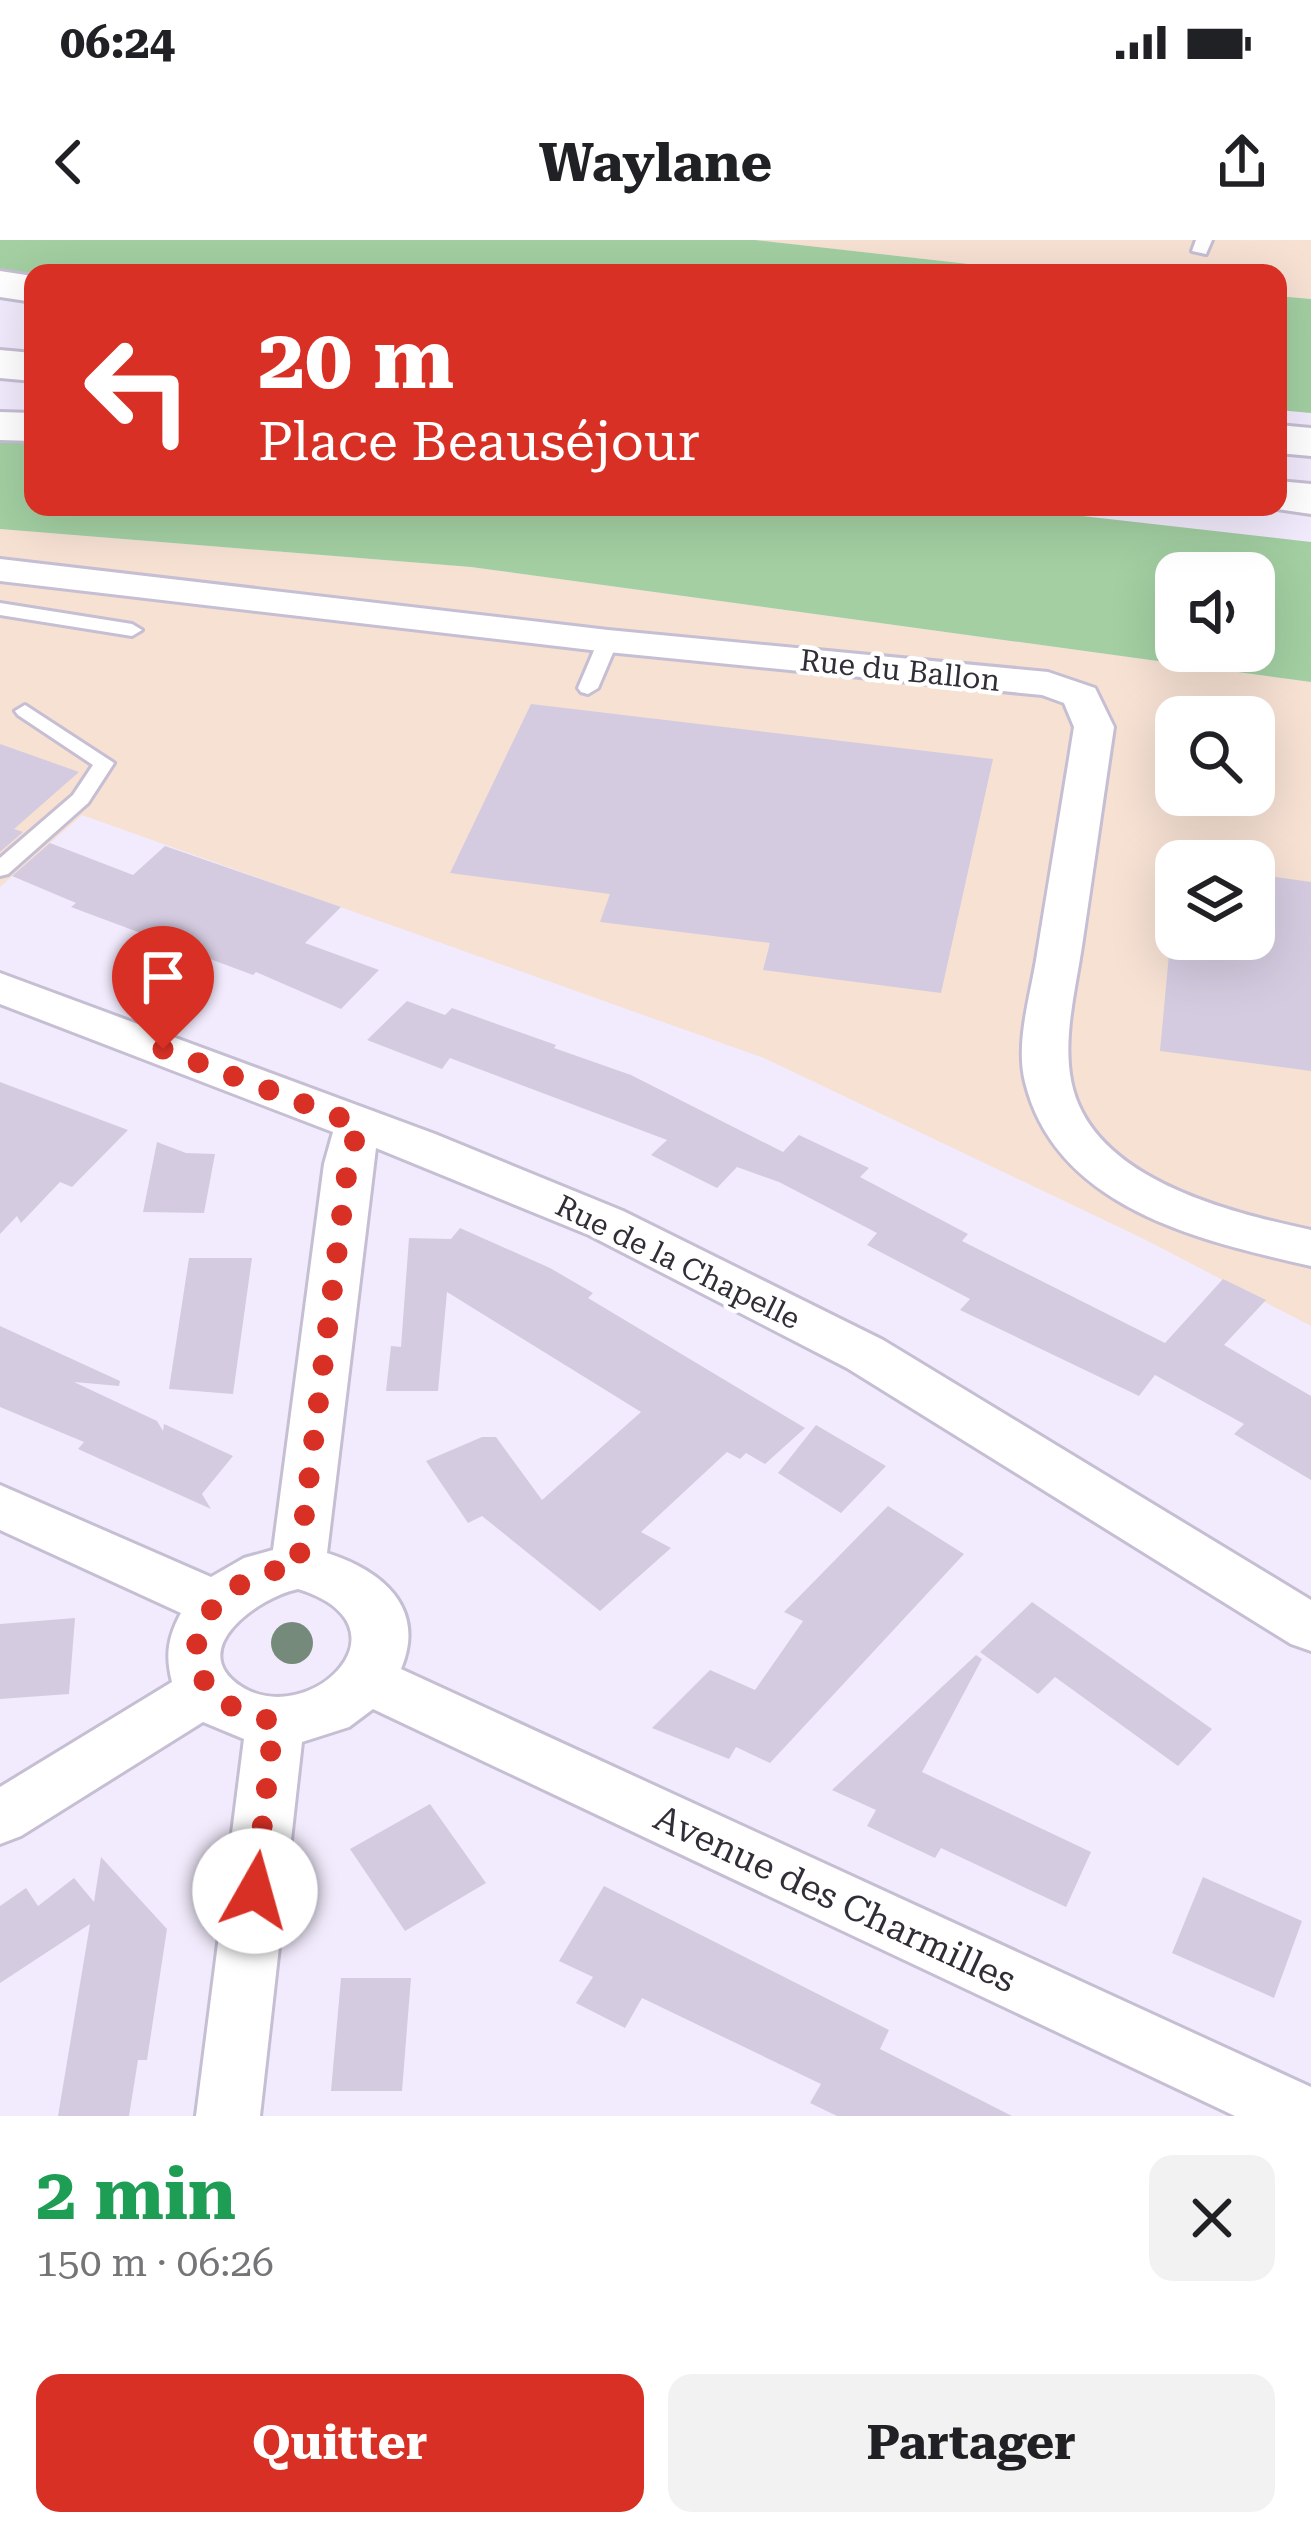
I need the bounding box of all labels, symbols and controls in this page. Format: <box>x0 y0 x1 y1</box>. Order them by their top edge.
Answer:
text: 06:24 <box>60 16 175 69</box>
icon: back <box>36 129 102 195</box>
icon: share <box>1209 129 1275 195</box>
text: Waylane <box>539 131 772 194</box>
text: 20 m <box>258 310 454 408</box>
icon: left <box>60 312 216 468</box>
text: Place Beauséjour <box>258 410 700 473</box>
map controls <box>1155 552 1275 960</box>
button: sound <box>1155 552 1275 672</box>
street label: Rue du Ballon <box>798 642 1002 698</box>
button: search <box>1155 696 1275 816</box>
button: layers <box>1155 840 1275 960</box>
pin <box>112 926 214 1049</box>
icon: arrive <box>130 944 196 1010</box>
street label: Rue de la Chapelle <box>550 1188 806 1336</box>
street label: Avenue des Charmilles <box>648 1797 1022 2001</box>
position arrow <box>192 1828 318 1954</box>
text: 2 min <box>36 2152 236 2237</box>
button: close <box>1149 2155 1275 2281</box>
text: 150 m · 06:26 <box>36 2240 274 2286</box>
button: Quitter <box>36 2374 644 2512</box>
button: Partager <box>668 2374 1275 2512</box>

